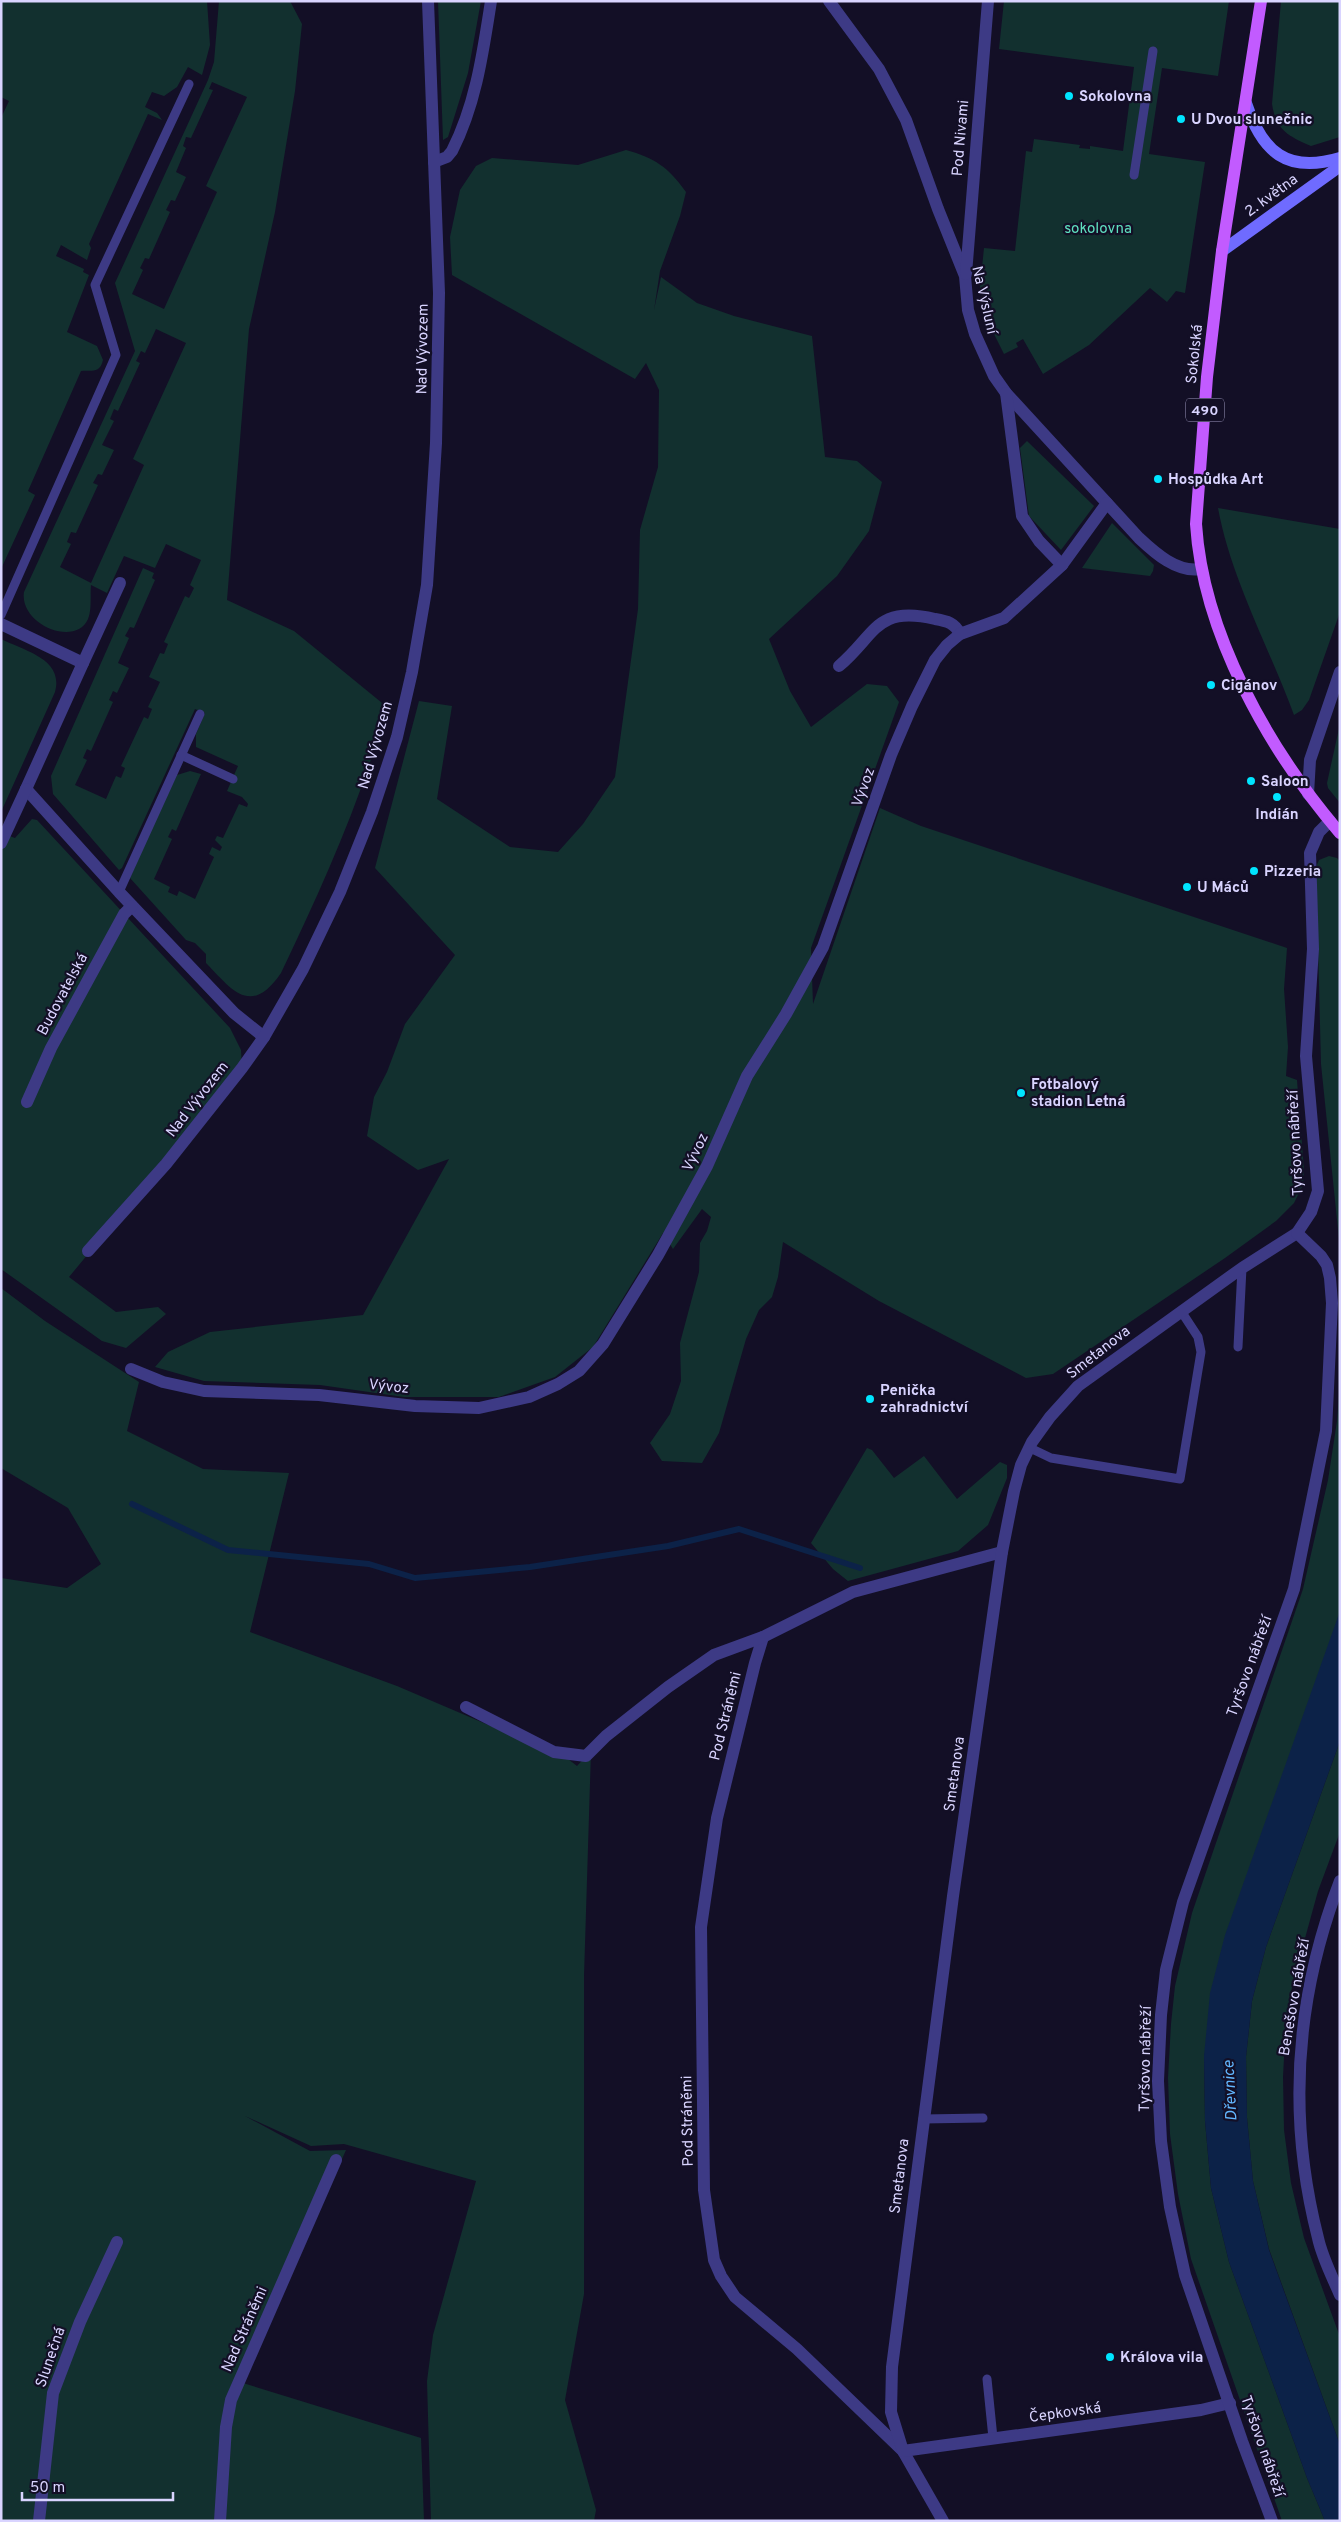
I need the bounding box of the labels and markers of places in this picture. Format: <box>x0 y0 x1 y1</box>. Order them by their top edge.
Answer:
place label: Sokolovna <box>1079 88 1151 107</box>
marker: Sokolovna <box>1063 90 1075 102</box>
place label: U Dvou slunečnic <box>1191 111 1313 130</box>
marker: U Dvou slunečnic <box>1175 113 1187 125</box>
place label: Hospůdka Art <box>1168 471 1264 490</box>
marker: Hospůdka Art <box>1152 473 1164 485</box>
place label: Cigánov <box>1221 677 1277 696</box>
marker: Cigánov <box>1205 679 1217 691</box>
place label: Saloon <box>1261 773 1309 792</box>
marker: Saloon <box>1245 775 1257 787</box>
marker: Indián <box>1271 791 1283 803</box>
place label: Indián <box>1255 806 1299 825</box>
place label: Pizzeria <box>1264 863 1321 882</box>
marker: Pizzeria <box>1248 865 1260 877</box>
place label: U Máců <box>1197 879 1249 898</box>
marker: U Máců <box>1181 881 1193 893</box>
place label: Fotbalový stadion Letná <box>1031 1076 1126 1112</box>
marker: Fotbalový stadion Letná <box>1015 1087 1027 1099</box>
place label: Penička zahradnictví <box>880 1382 970 1418</box>
marker: Penička zahradnictví <box>864 1393 876 1405</box>
place label: Králova vila <box>1120 2349 1203 2368</box>
marker: Králova vila <box>1104 2351 1116 2363</box>

